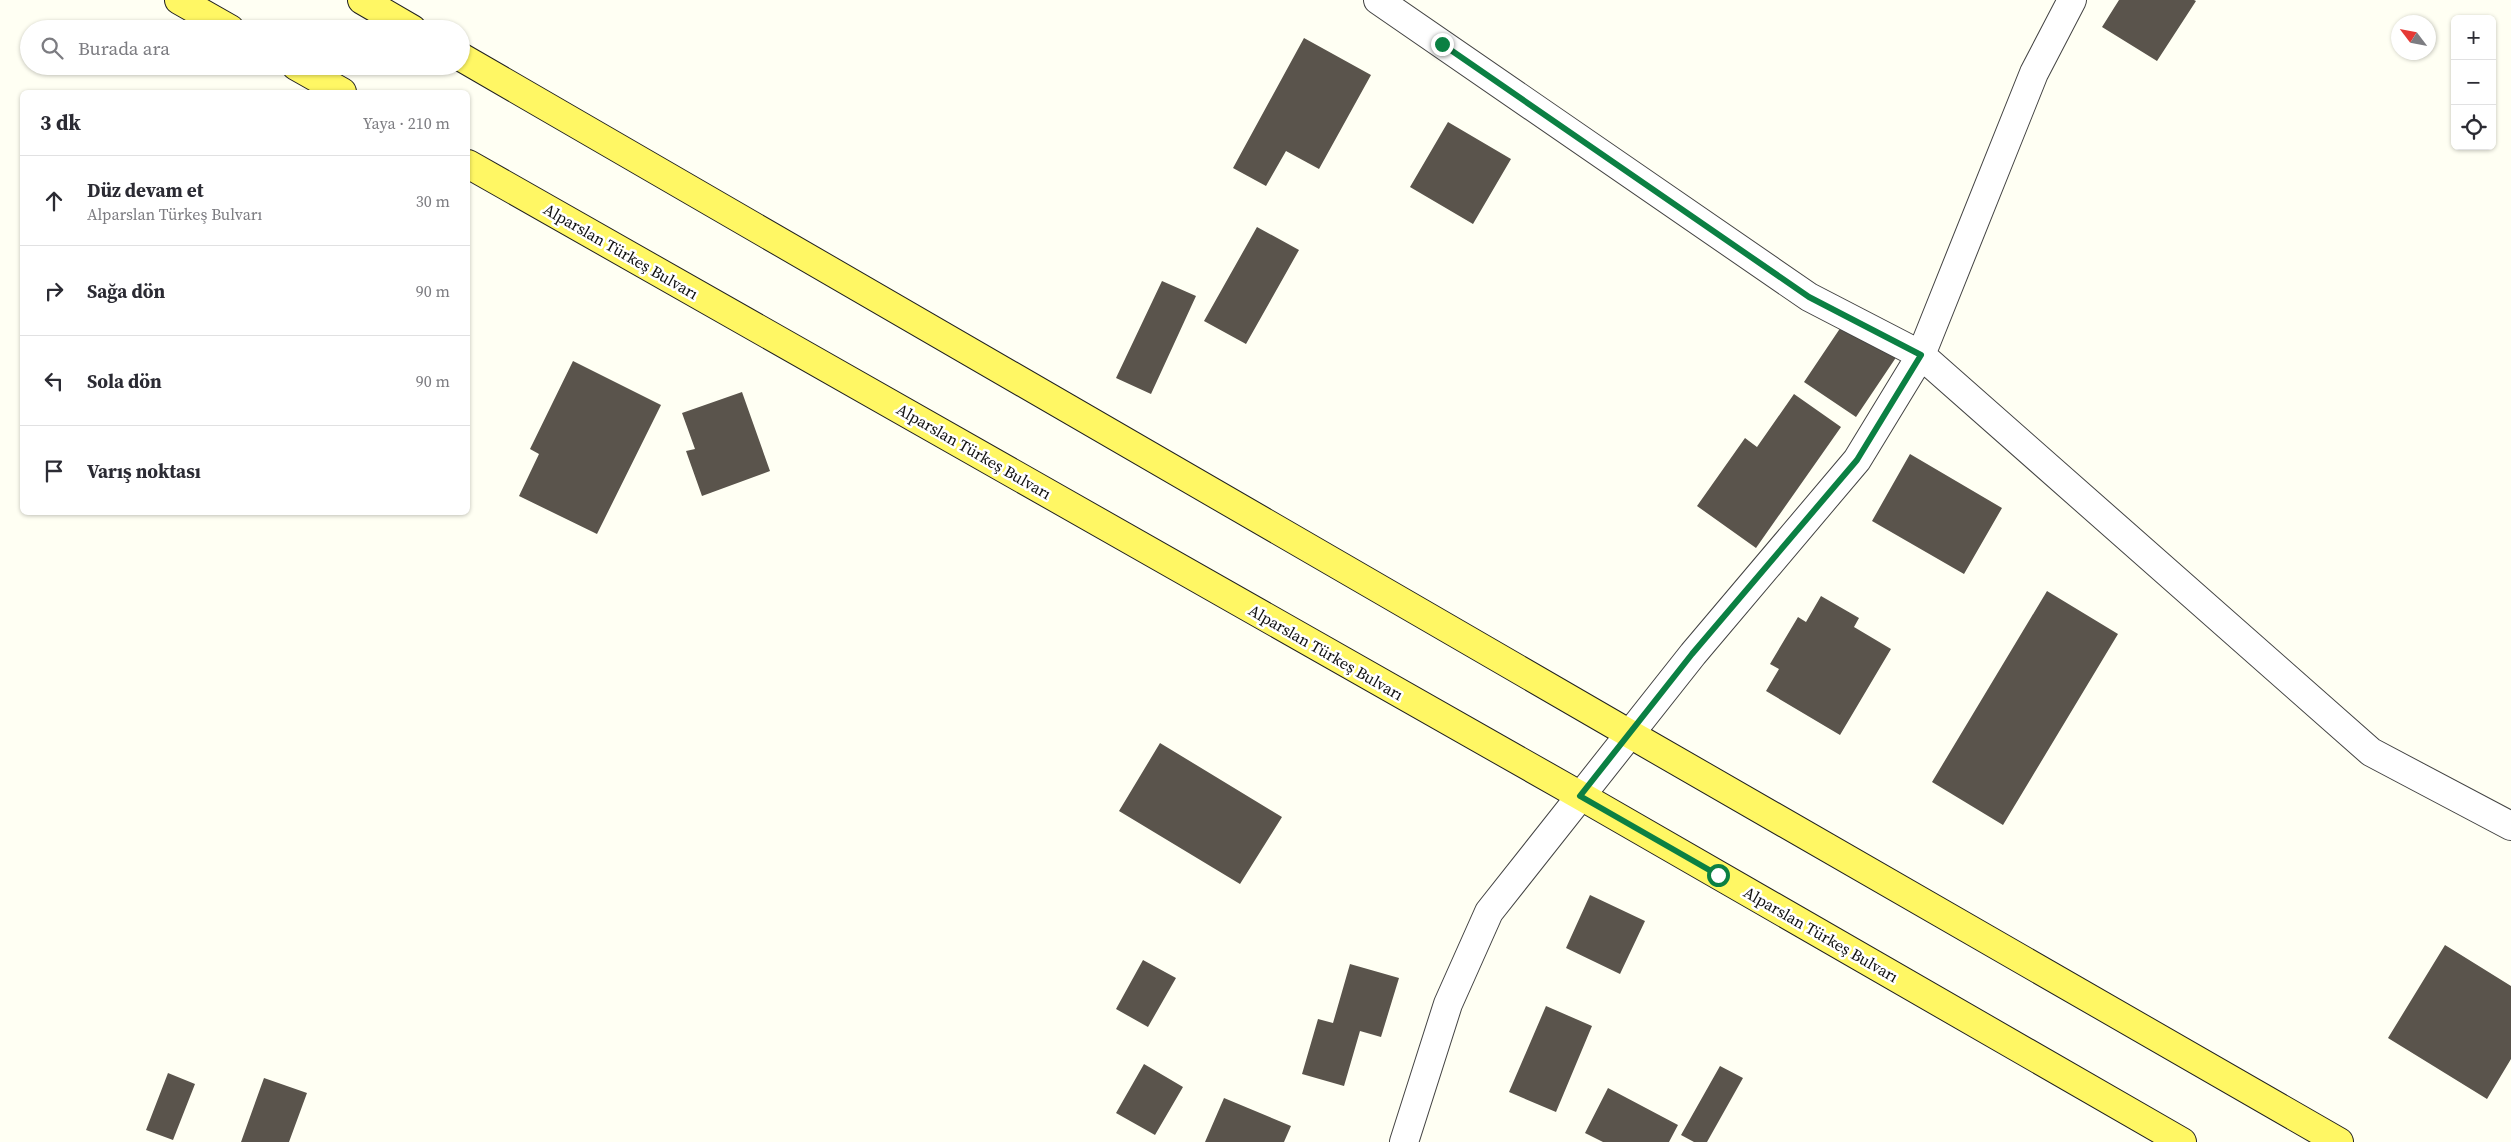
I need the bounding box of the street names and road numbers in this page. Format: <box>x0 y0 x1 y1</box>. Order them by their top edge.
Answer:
street label: Alparslan Türkeş Bulvarı <box>540 198 703 304</box>
street label: Alparslan Türkeş Bulvarı <box>893 398 1056 504</box>
street label: Alparslan Türkeş Bulvarı <box>1245 599 1408 705</box>
street label: Alparslan Türkeş Bulvarı <box>1740 881 1903 987</box>

